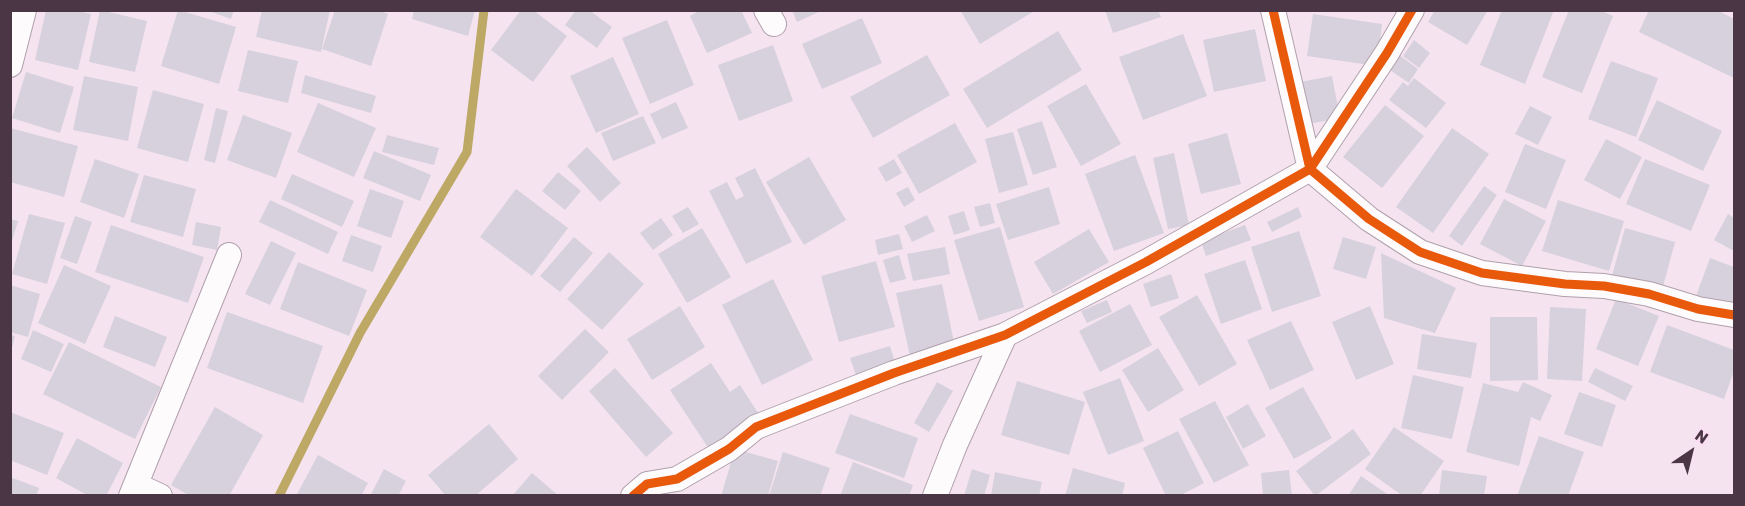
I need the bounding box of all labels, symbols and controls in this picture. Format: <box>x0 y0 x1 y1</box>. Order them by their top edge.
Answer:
north arrow <box>1661 422 1721 482</box>
text: N <box>1691 426 1712 448</box>

